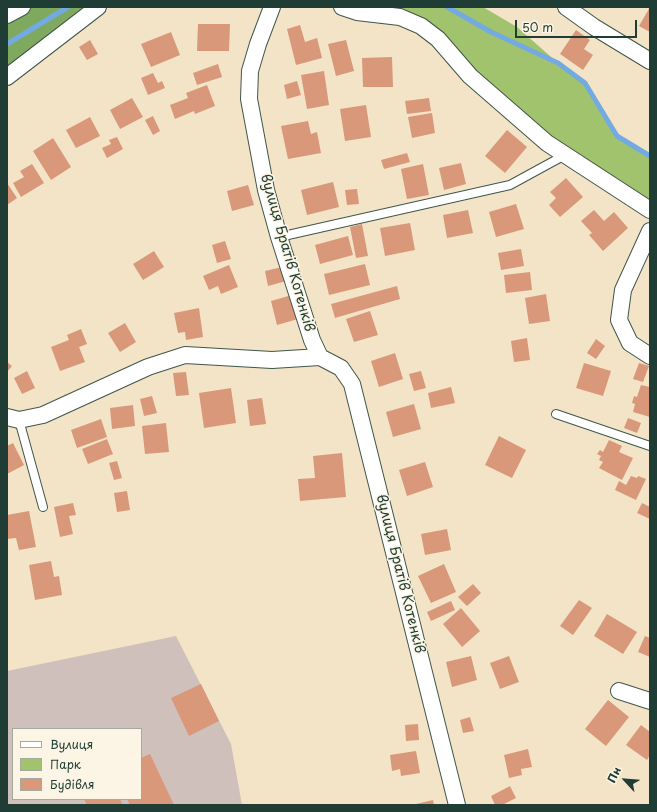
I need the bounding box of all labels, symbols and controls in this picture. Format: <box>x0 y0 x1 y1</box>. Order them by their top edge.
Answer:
scale bar <box>517 12 639 38</box>
text: 50 m <box>522 18 553 36</box>
street label: вулиця Братів Котенків <box>256 172 318 334</box>
street label: вулиця Братів Котенків <box>372 493 428 655</box>
legend <box>12 728 142 800</box>
text: Вулиця <box>50 735 93 753</box>
text: Парк <box>50 755 81 773</box>
north arrow <box>605 760 645 800</box>
text: Пн <box>603 764 625 785</box>
text: Будівля <box>50 775 95 793</box>

